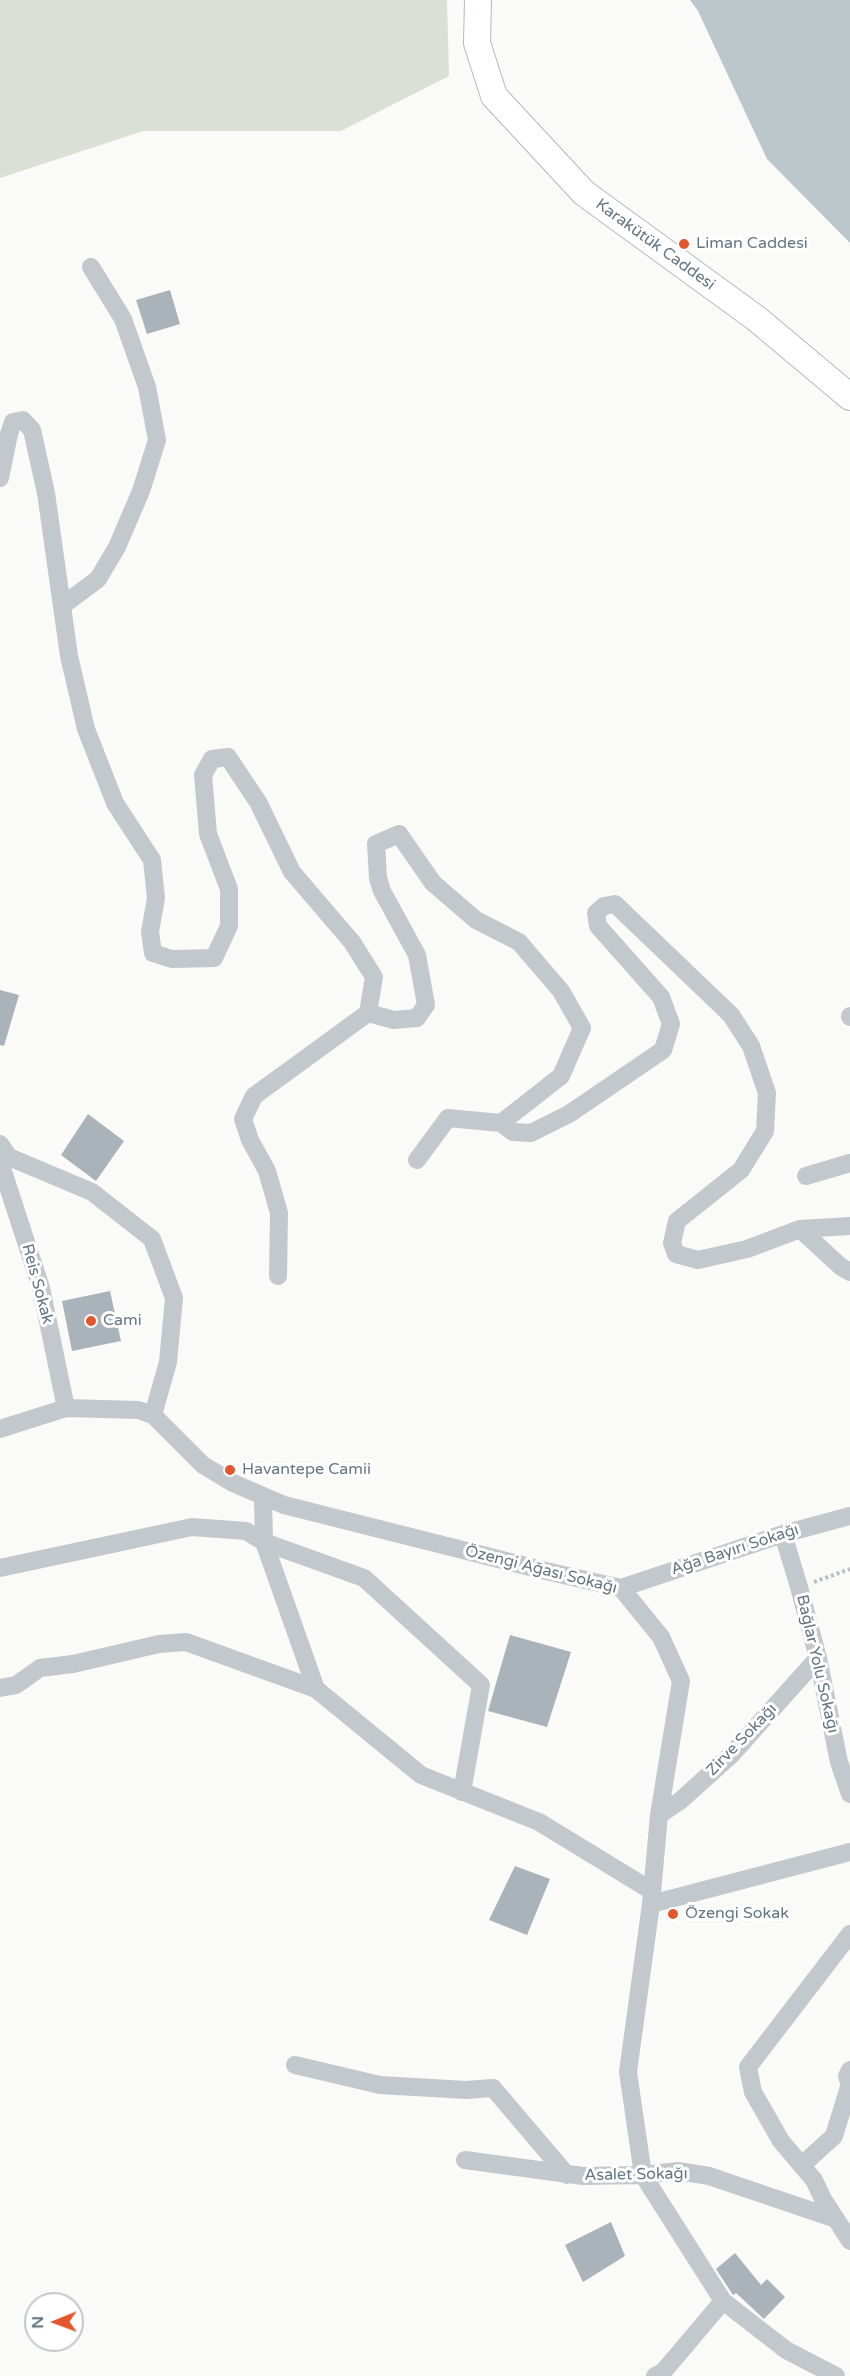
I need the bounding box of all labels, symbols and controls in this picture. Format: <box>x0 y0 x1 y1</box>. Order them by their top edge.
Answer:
street label: Karakütük Caddesi <box>591 195 719 295</box>
place label: Liman Caddesi <box>696 234 808 254</box>
marker: Liman Caddesi <box>677 237 691 251</box>
street label: Reis Sokak <box>17 1242 57 1326</box>
place label: Cami <box>103 1311 142 1331</box>
marker: Cami <box>84 1314 98 1328</box>
place label: Havantepe Camii <box>242 1460 371 1480</box>
marker: Havantepe Camii <box>223 1463 237 1477</box>
street label: Ağa Bayırı Sokağı <box>669 1520 801 1580</box>
street label: Özengi Ağası Sokağı <box>463 1542 619 1598</box>
street label: Bağlar Yolu Sokağı <box>792 1593 842 1735</box>
street label: Zirve Sokağı <box>703 1700 781 1780</box>
place label: Özengi Sokak <box>685 1904 789 1924</box>
marker: Özengi Sokak <box>666 1907 680 1921</box>
street label: Asalet Sokağı <box>584 2165 688 2185</box>
north arrow <box>24 2292 84 2352</box>
text: N <box>28 2316 48 2329</box>

